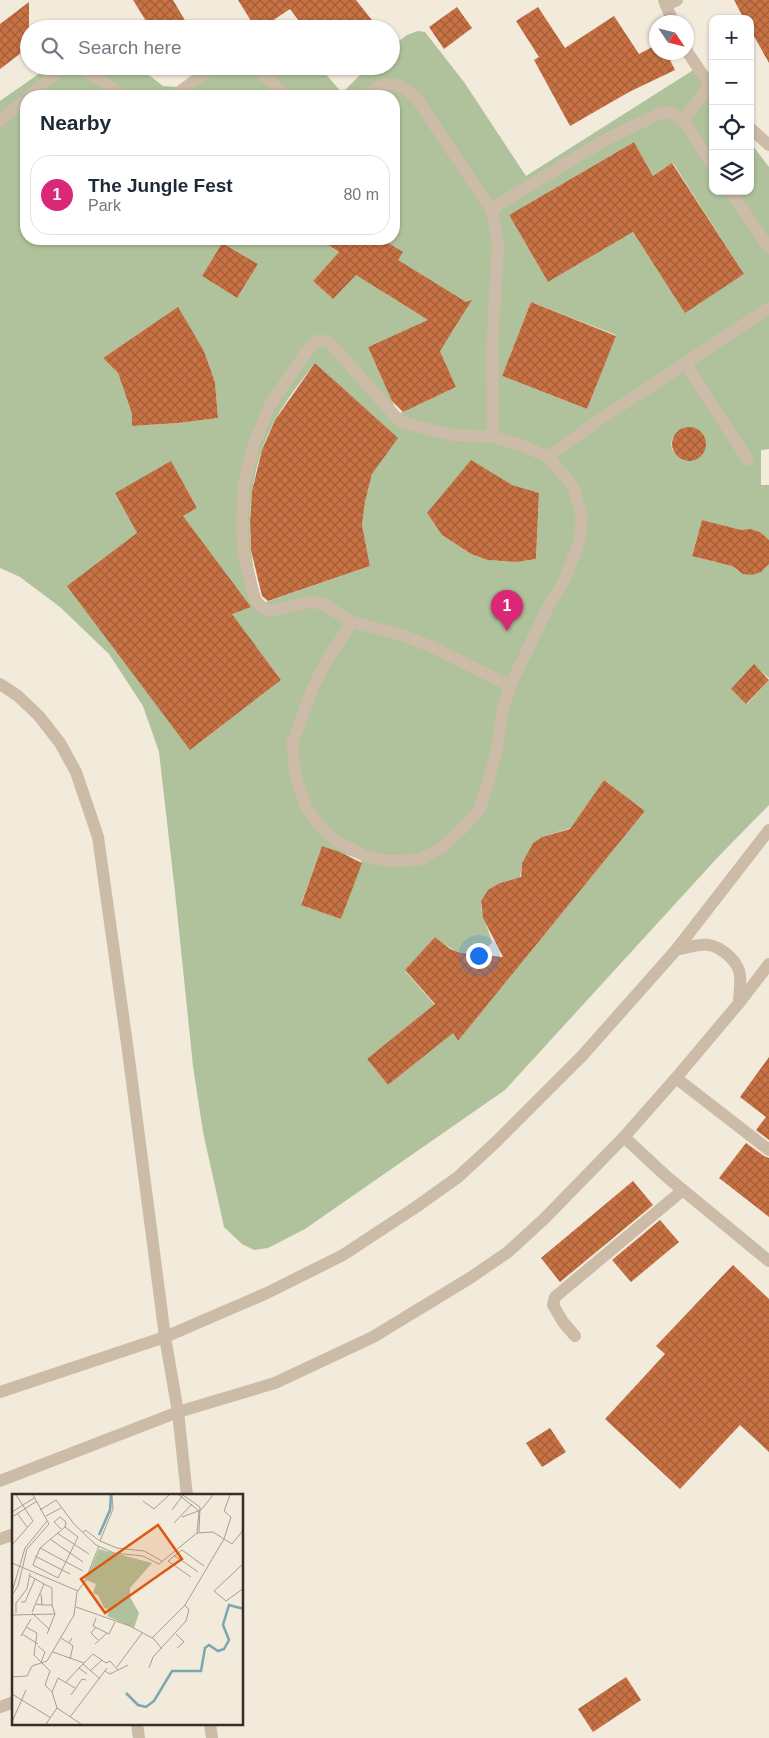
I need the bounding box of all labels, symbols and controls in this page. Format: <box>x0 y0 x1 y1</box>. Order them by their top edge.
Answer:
north arrow <box>649 15 694 60</box>
map controls <box>709 15 754 195</box>
button: + <box>709 15 754 60</box>
search box <box>20 20 400 75</box>
icon: search <box>38 34 66 62</box>
text: Search here <box>78 37 182 58</box>
button: − <box>709 60 754 105</box>
button: locate <box>709 105 754 150</box>
text: Nearby <box>40 111 111 134</box>
button: layers <box>709 150 754 195</box>
text: The Jungle Fest <box>88 175 233 196</box>
text: 1 <box>53 186 61 203</box>
text: 80 m <box>343 186 379 203</box>
text: Park <box>88 197 121 214</box>
pin: 1 <box>491 590 523 631</box>
your location <box>466 943 492 969</box>
inset map <box>12 1494 244 1726</box>

